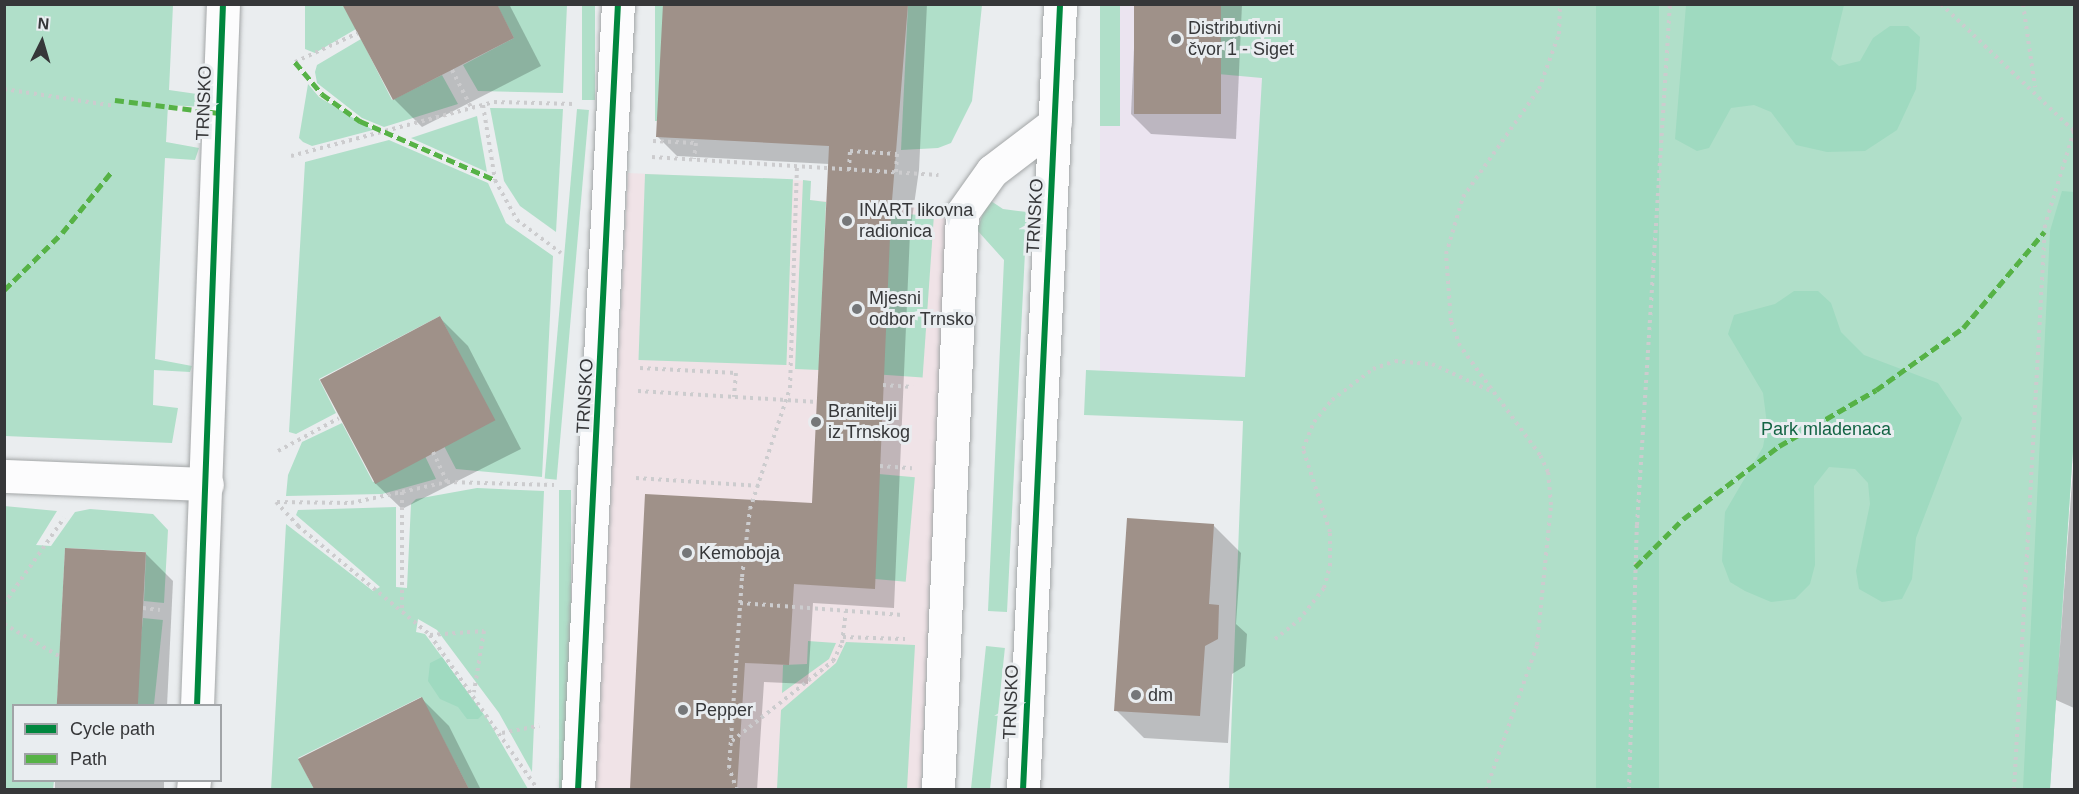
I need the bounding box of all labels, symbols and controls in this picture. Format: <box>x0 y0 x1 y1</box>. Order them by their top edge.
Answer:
north arrow <box>12 12 72 72</box>
text: N <box>37 15 50 33</box>
place label: Distributivni čvor 1 - Siget <box>1188 18 1294 60</box>
marker: Distributivni čvor 1 - Siget <box>1169 32 1183 46</box>
street label: TRNSKO <box>192 65 216 141</box>
street label: TRNSKO <box>1022 178 1048 254</box>
place label: INART likovna radionica <box>859 200 974 242</box>
marker: INART likovna radionica <box>840 214 854 228</box>
place label: Mjesni odbor Trnsko <box>869 288 974 330</box>
marker: Mjesni odbor Trnsko <box>850 302 864 316</box>
street label: TRNSKO <box>572 358 598 434</box>
place label: Branitelji iz Trnskog <box>828 401 910 444</box>
marker: Branitelji iz Trnskog <box>809 415 823 429</box>
park label: Park mladenaca <box>1761 418 1891 440</box>
place label: Kemoboja <box>699 542 780 564</box>
marker: Kemoboja <box>680 546 694 560</box>
street label: TRNSKO <box>999 664 1023 740</box>
place label: dm <box>1148 684 1173 706</box>
marker: dm <box>1129 688 1143 702</box>
place label: Pepper <box>695 699 753 721</box>
marker: Pepper <box>676 703 690 717</box>
legend <box>12 704 222 782</box>
text: Cycle path <box>70 719 155 739</box>
text: Path <box>70 749 107 769</box>

